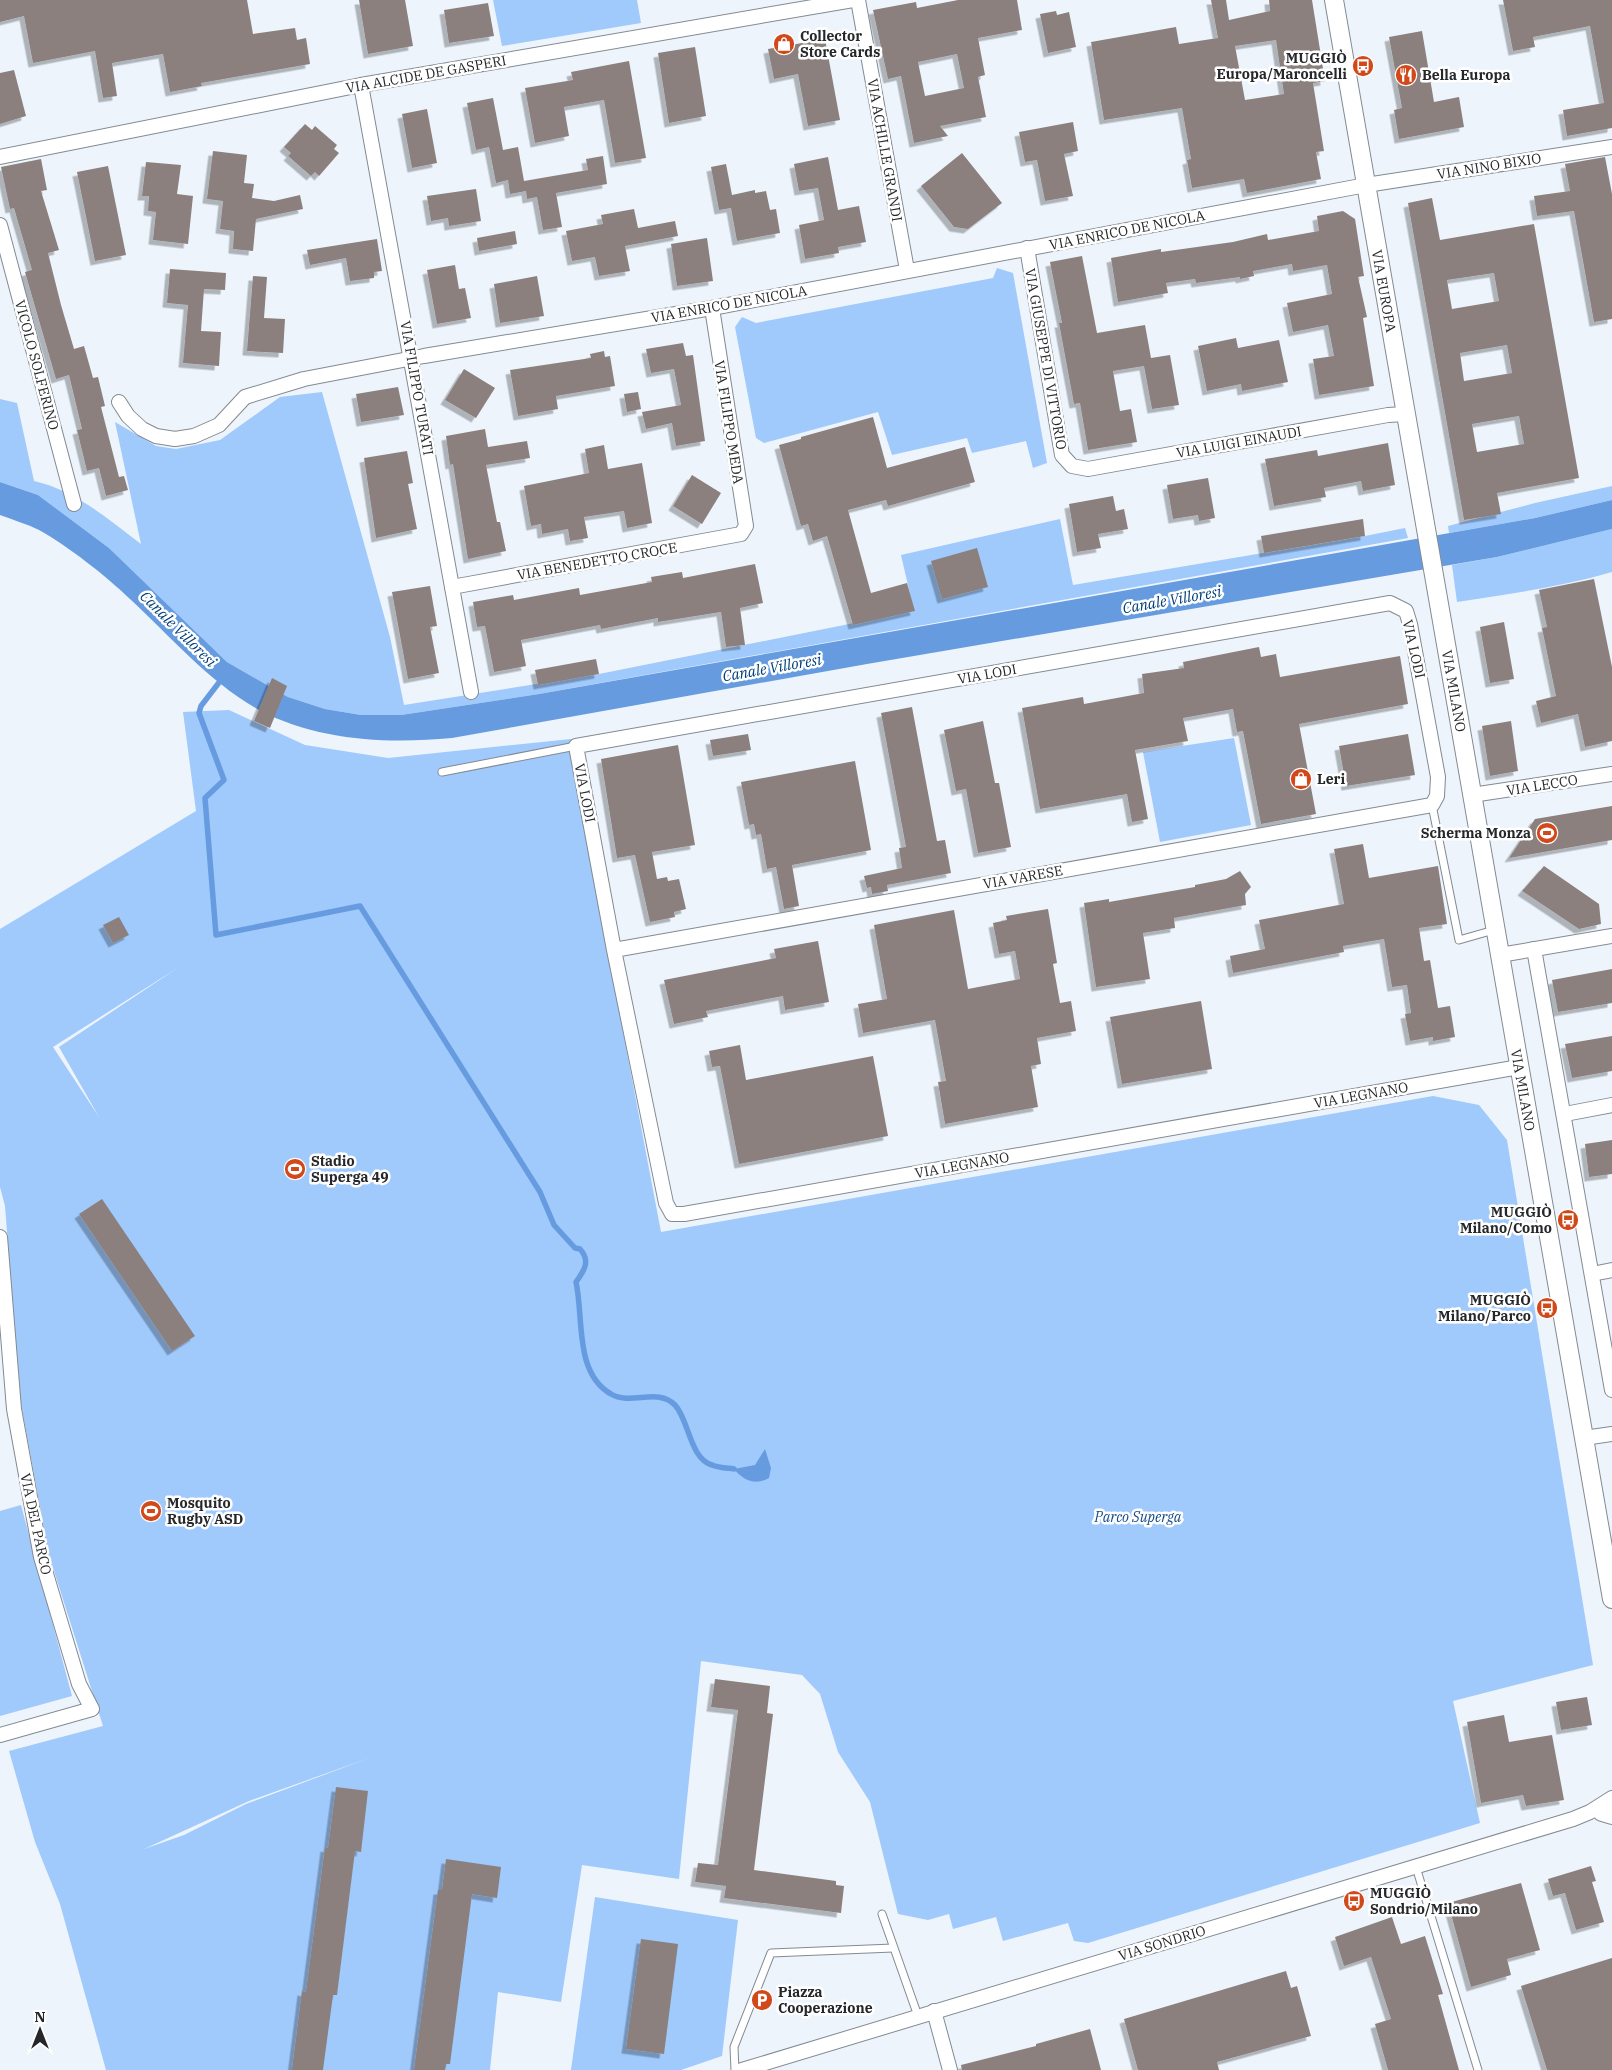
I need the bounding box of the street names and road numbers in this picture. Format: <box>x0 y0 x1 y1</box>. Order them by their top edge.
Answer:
street label: VIA ALCIDE DE GASPERI <box>344 51 508 97</box>
street label: VIA ACHILLE GRANDI <box>864 77 906 223</box>
street label: VIA NINO BIXIO <box>1436 149 1542 183</box>
street label: VIA ENRICO DE NICOLA <box>1048 206 1207 254</box>
street label: VIA EUROPA <box>1368 248 1400 334</box>
street label: VIA GIUSEPPE DI VITTORIO <box>1021 267 1071 451</box>
street label: VIA ENRICO DE NICOLA <box>650 281 809 327</box>
street label: VICOLO SOLFERINO <box>11 298 63 432</box>
street label: VIA FILIPPO TURATI <box>396 319 438 457</box>
street label: VIA FILIPPO MEDA <box>710 359 748 485</box>
street label: VIA LUIGI EINAUDI <box>1175 422 1303 462</box>
street label: VIA BENEDETTO CROCE <box>515 538 679 584</box>
street label: VIA LODI <box>1398 618 1430 680</box>
street label: VIA MILANO <box>1438 649 1470 733</box>
street label: VIA LODI <box>956 660 1018 688</box>
street label: VIA LODI <box>570 762 600 824</box>
street label: VIA LECCO <box>1505 770 1579 800</box>
street label: VIA VARESE <box>982 861 1064 893</box>
street label: VIA MILANO <box>1507 1048 1539 1132</box>
street label: VIA LEGNANO <box>1312 1078 1410 1112</box>
street label: VIA LEGNANO <box>913 1148 1011 1182</box>
street label: VIA DEL PARCO <box>16 1472 56 1576</box>
street label: VIA SONDRIO <box>1116 1921 1208 1965</box>

